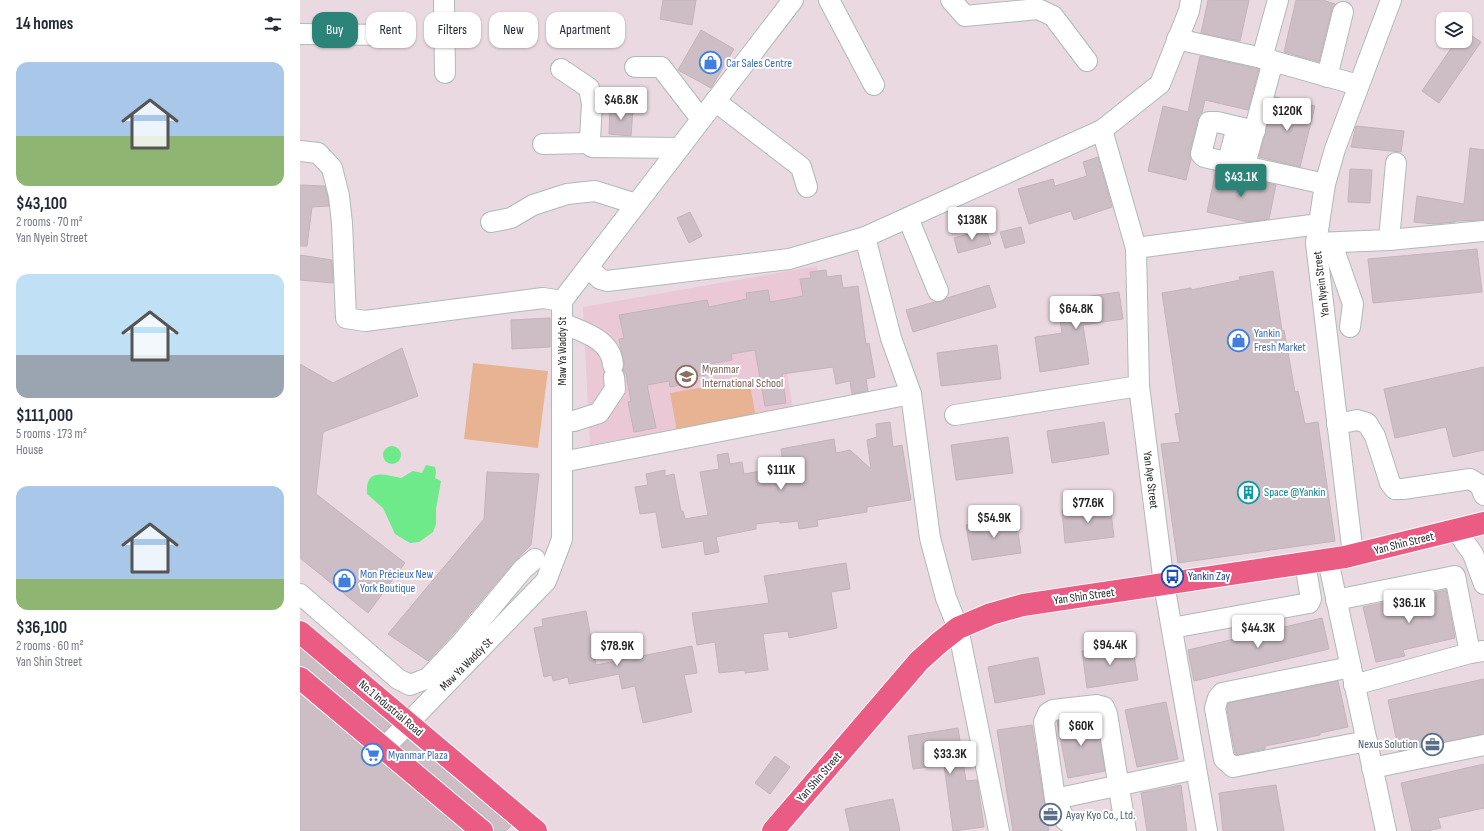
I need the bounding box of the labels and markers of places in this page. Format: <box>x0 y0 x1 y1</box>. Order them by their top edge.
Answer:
shop icon: Car Sales Centre <box>697 50 723 76</box>
place label: Car Sales Centre <box>726 56 792 71</box>
pin: $46.8K <box>588 87 654 121</box>
pin: $120K <box>1259 98 1315 132</box>
pin: $43.1K <box>1208 164 1274 198</box>
pin: $138K <box>944 207 1000 241</box>
pin: $64.8K <box>1043 296 1109 330</box>
place label: Yankin Fresh Market <box>1254 326 1306 355</box>
shop icon: Yankin Fresh Market <box>1225 327 1251 353</box>
place label: Myanmar International School <box>702 362 783 391</box>
school or university icon: Myanmar International School <box>674 363 700 389</box>
pin: $111K <box>753 457 809 491</box>
building icon: Space @Yankin <box>1235 479 1261 505</box>
place label: Space @Yankin <box>1264 485 1325 500</box>
pin: $77.6K <box>1055 490 1121 524</box>
pin: $54.9K <box>961 505 1027 539</box>
bus stop icon: Yankin Zay <box>1159 563 1185 589</box>
place label: Mon Précieux New York Boutique <box>360 567 433 596</box>
shop icon: Mon Précieux New York Boutique <box>331 568 357 594</box>
place label: Yankin Zay <box>1188 569 1230 584</box>
pin: $36.1K <box>1376 590 1442 624</box>
pin: $44.3K <box>1225 615 1291 649</box>
pin: $94.4K <box>1077 632 1143 666</box>
pin: $78.9K <box>584 633 650 667</box>
pin: $60K <box>1057 713 1105 747</box>
office icon: Nexus Solution <box>1420 731 1446 757</box>
place label: Nexus Solution <box>1358 737 1418 752</box>
pin: $33.3K <box>917 741 983 775</box>
supermarket icon: Myanmar Plaza <box>360 742 386 768</box>
place label: Myanmar Plaza <box>388 748 448 763</box>
office icon: Ayay Kyo Co., Ltd. <box>1037 802 1063 828</box>
place label: Ayay Kyo Co., Ltd. <box>1065 808 1135 823</box>

